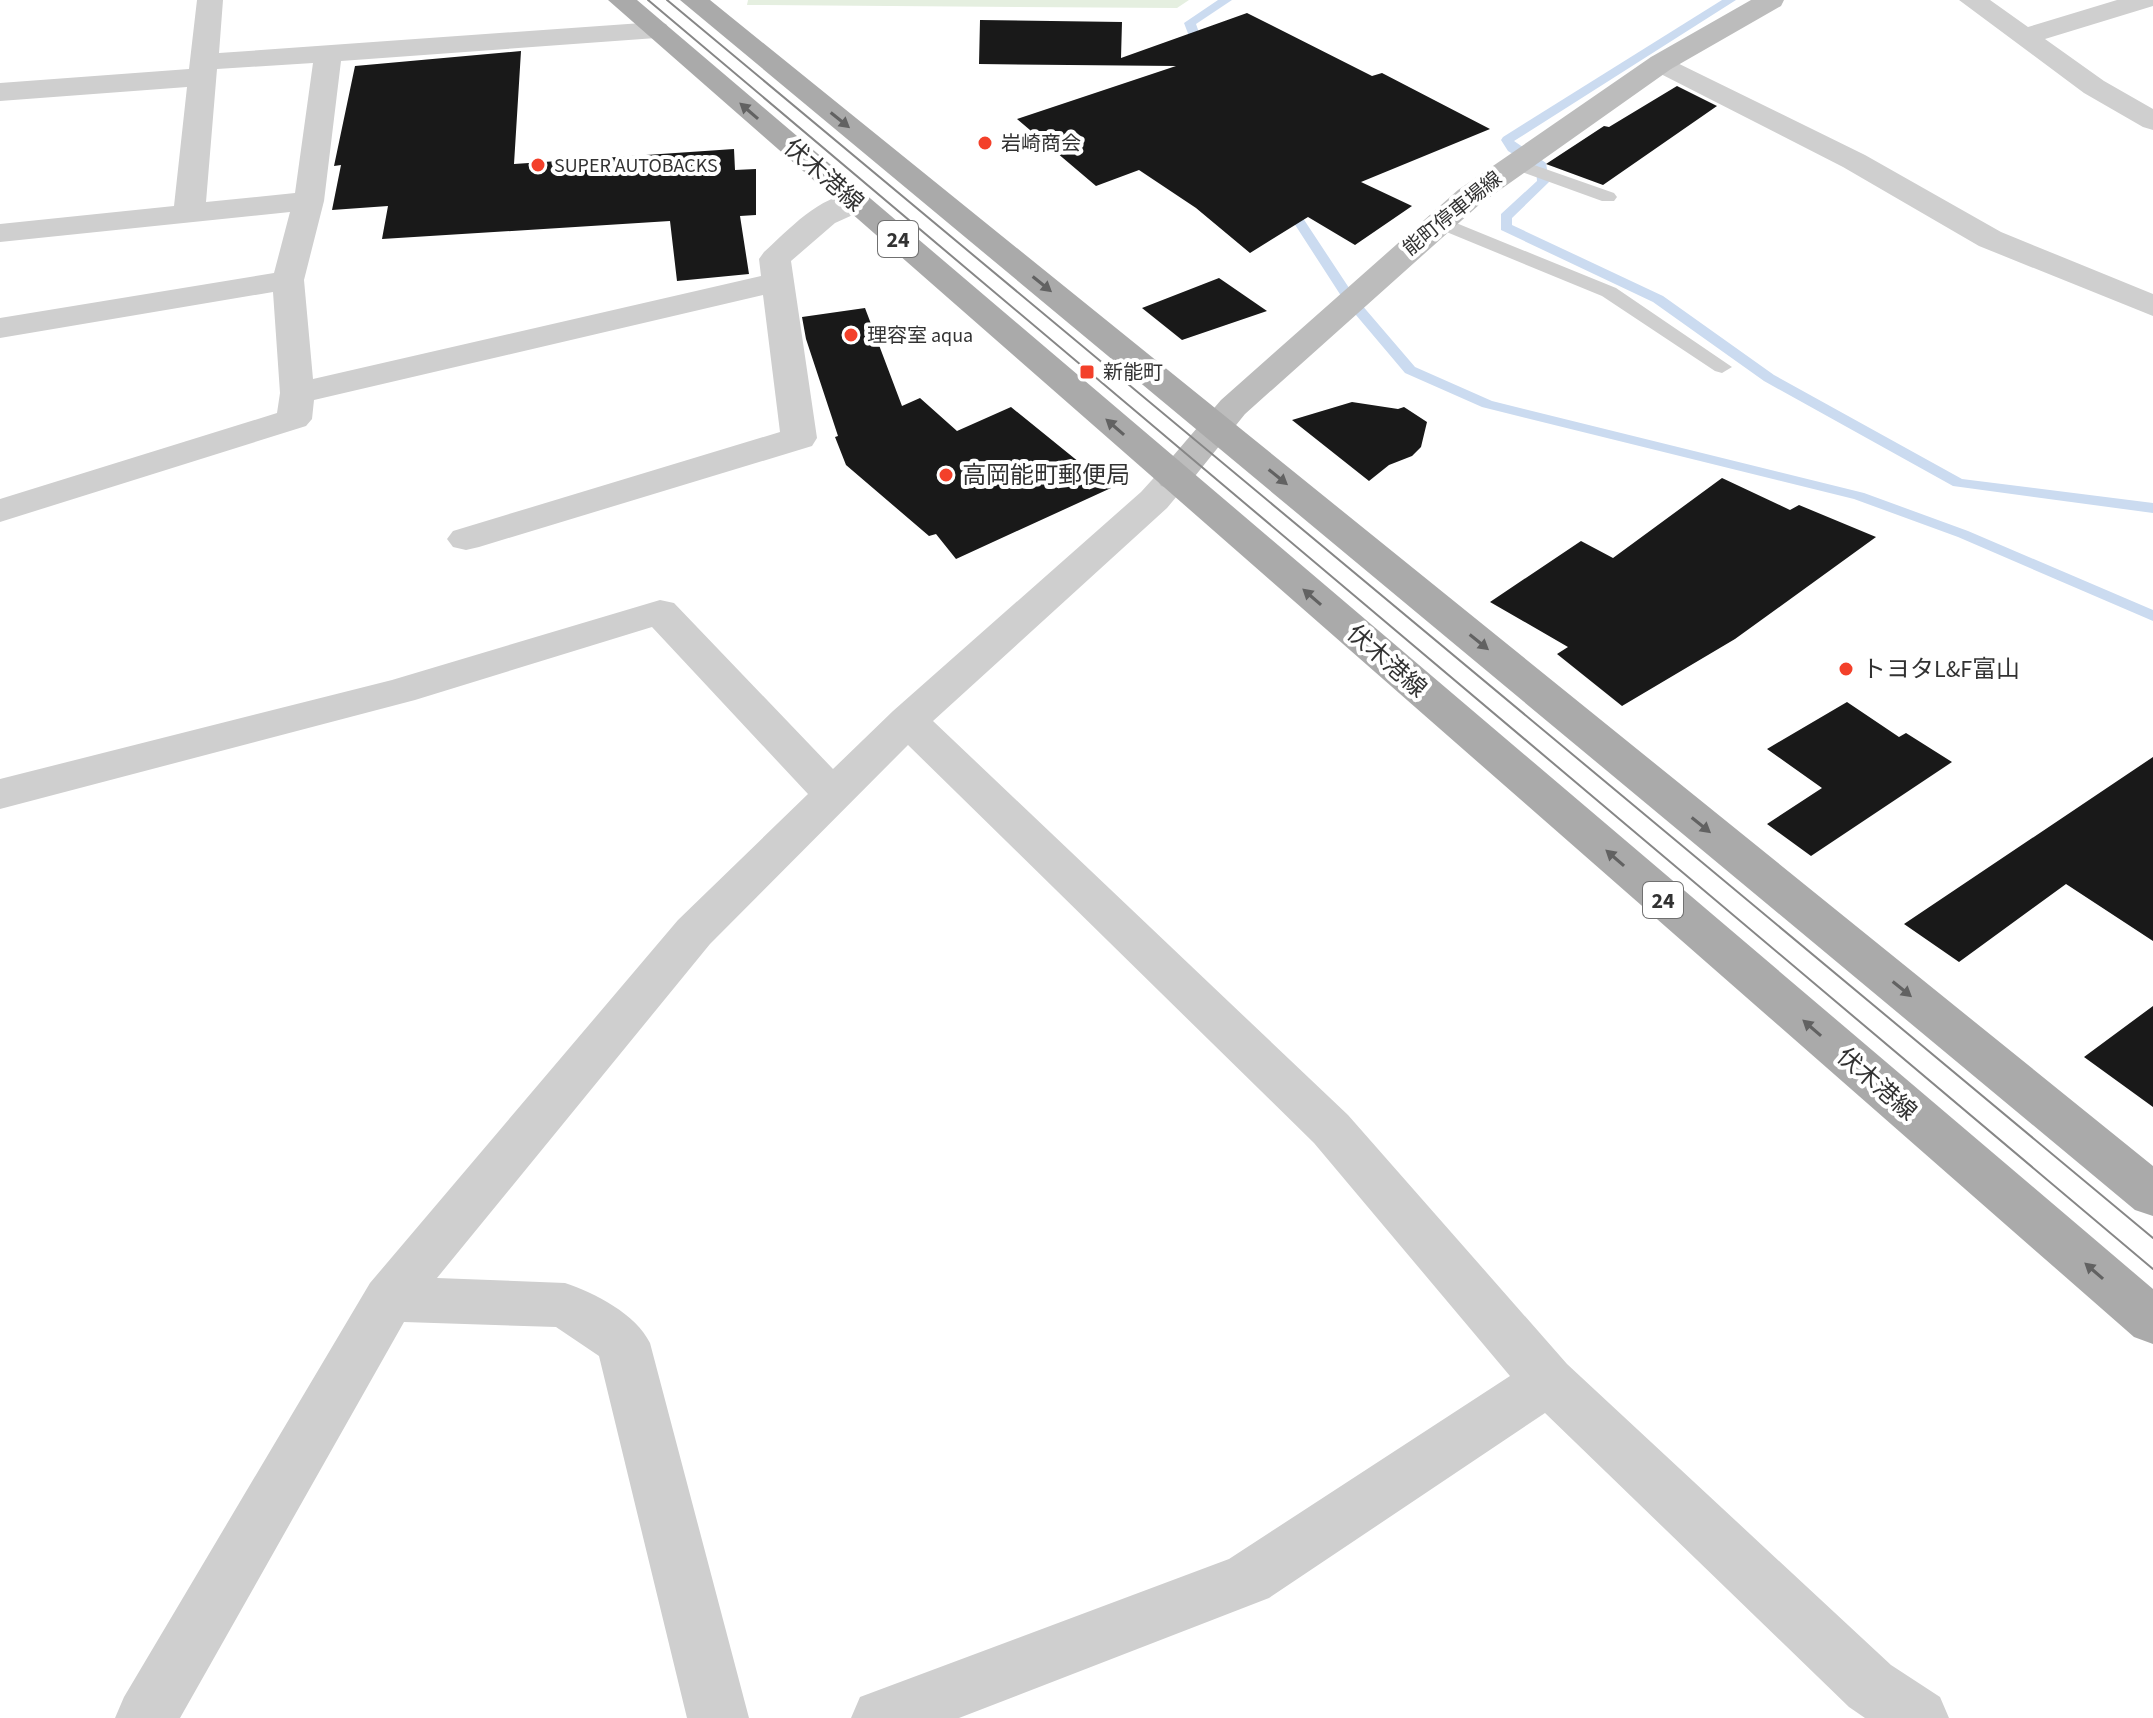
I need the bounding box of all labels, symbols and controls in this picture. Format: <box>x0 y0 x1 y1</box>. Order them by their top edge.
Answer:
one-way arrow <box>739 102 759 120</box>
one-way arrow <box>830 111 850 128</box>
place label: 岩崎商会 <box>1001 130 1081 158</box>
street label: 伏木港線 <box>776 131 871 220</box>
marker: 岩崎商会 <box>976 134 994 152</box>
place label: SUPER AUTOBACKS <box>554 152 718 180</box>
marker: SUPER AUTOBACKS <box>529 156 547 174</box>
street label: 能町停車場線 <box>1397 165 1508 262</box>
road number: 24 <box>878 221 918 257</box>
one-way arrow <box>1032 275 1052 292</box>
place label: 理容室 aqua <box>867 322 973 350</box>
marker: 理容室 aqua <box>842 326 860 344</box>
place label: 新能町 <box>1103 359 1163 387</box>
marker: 新能町 <box>1078 363 1096 381</box>
one-way arrow <box>1106 419 1126 436</box>
place label: 高岡能町郵便局 <box>962 458 1130 493</box>
marker: 高岡能町郵便局 <box>937 466 955 484</box>
one-way arrow <box>1268 468 1288 485</box>
one-way arrow <box>1303 589 1323 606</box>
street label: 伏木港線 <box>1339 617 1434 706</box>
one-way arrow <box>1469 633 1489 650</box>
place label: トヨタL&F富山 <box>1862 652 2020 687</box>
marker: トヨタL&F富山 <box>1837 660 1855 678</box>
one-way arrow <box>1691 816 1712 833</box>
one-way arrow <box>1605 850 1625 867</box>
road number: 24 <box>1643 882 1683 918</box>
one-way arrow <box>1892 981 1913 998</box>
one-way arrow <box>1802 1020 1822 1037</box>
street label: 伏木港線 <box>1829 1040 1924 1129</box>
one-way arrow <box>2084 1263 2104 1280</box>

